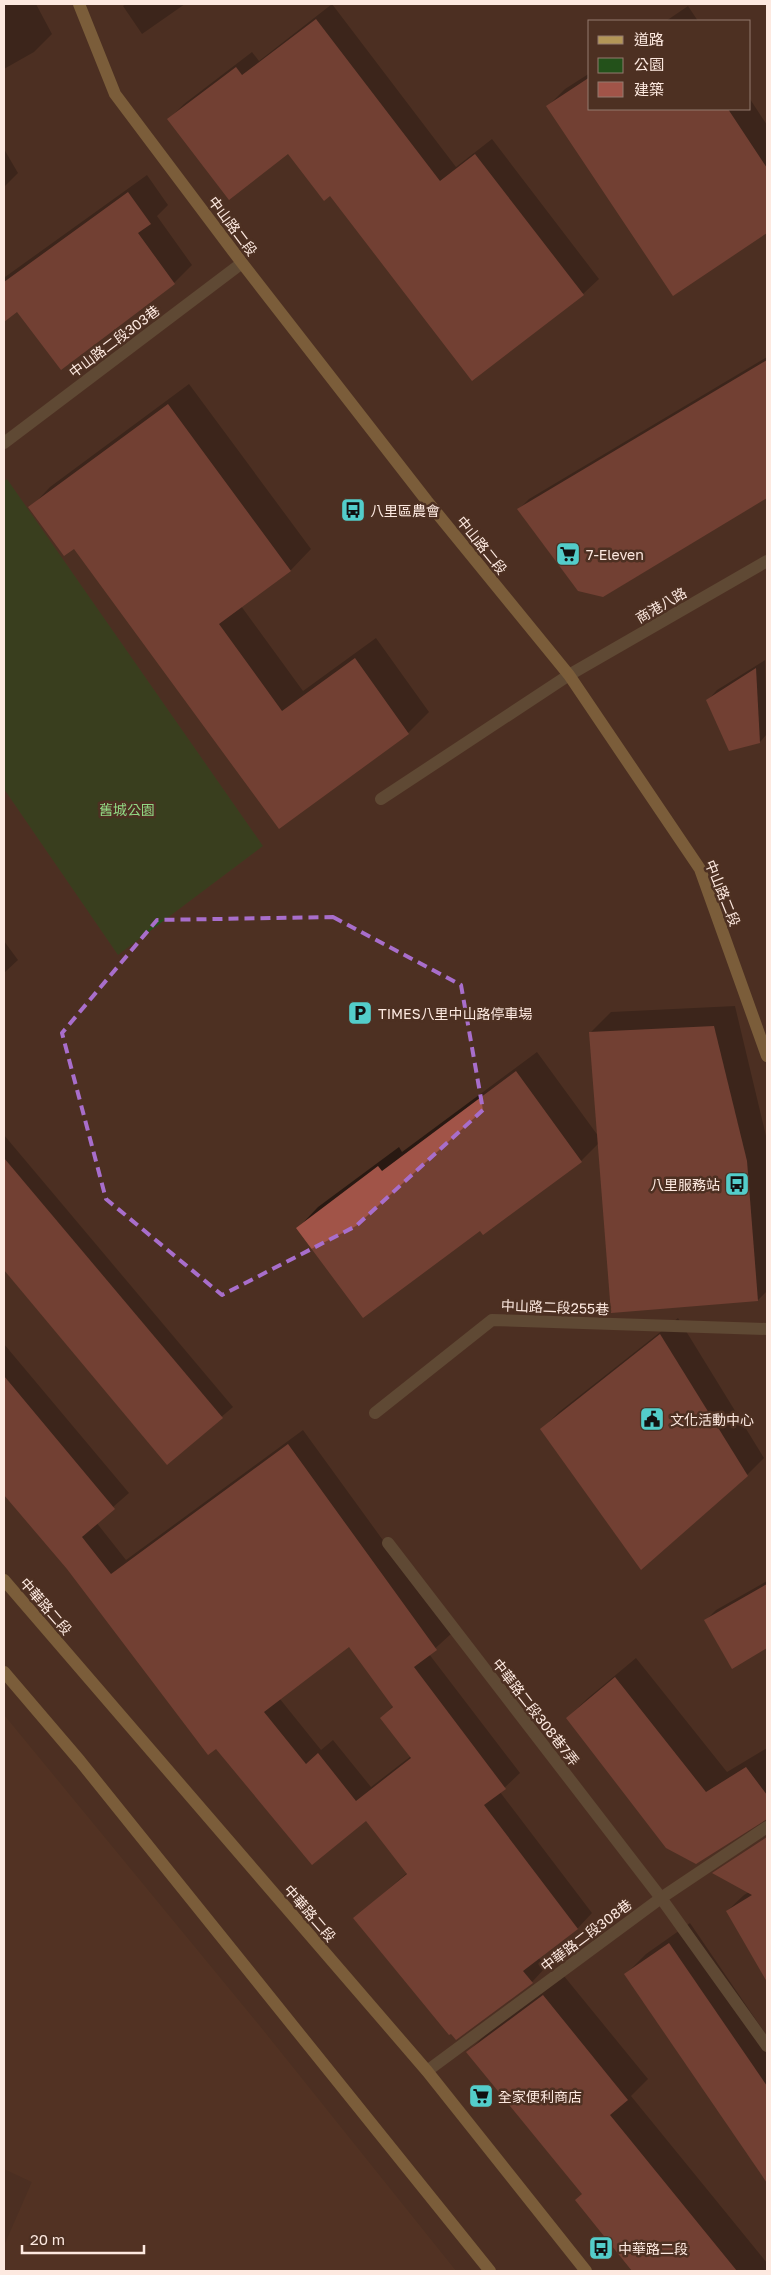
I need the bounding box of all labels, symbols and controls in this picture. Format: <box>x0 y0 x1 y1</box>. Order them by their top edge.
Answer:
legend <box>588 20 751 110</box>
text: 道路 <box>634 30 664 48</box>
text: 公園 <box>634 55 664 73</box>
text: 建築 <box>634 80 664 98</box>
street label: 中山路二段 <box>205 193 261 259</box>
street label: 中山路二段303巷 <box>65 301 163 381</box>
bus stop icon: 八里區農會 <box>340 497 366 523</box>
place label: 八里區農會 <box>370 502 440 519</box>
street label: 中山路二段 <box>453 512 511 578</box>
supermarket icon: 7-Eleven <box>555 541 581 567</box>
place label: 7-Eleven <box>586 546 644 563</box>
street label: 商港八路 <box>633 584 689 626</box>
park label: 舊城公園 <box>99 801 155 818</box>
street label: 中山路二段 <box>702 857 744 929</box>
parking icon: TIMES八里中山路停車場 <box>347 1000 373 1026</box>
place label: TIMES八里中山路停車場 <box>378 1005 533 1022</box>
bus stop icon: 八里服務站 <box>724 1171 750 1197</box>
place label: 八里服務站 <box>650 1176 720 1193</box>
street label: 中山路二段255巷 <box>501 1297 609 1317</box>
public building icon: 文化活動中心 <box>639 1406 665 1432</box>
place label: 文化活動中心 <box>670 1411 754 1428</box>
street label: 中華路二段 <box>17 1574 75 1638</box>
street label: 中華路二段308巷7弄 <box>489 1655 583 1769</box>
street label: 中華路二段 <box>281 1881 339 1945</box>
street label: 中華路二段308巷 <box>537 1895 635 1975</box>
supermarket icon: 全家便利商店 <box>468 2083 494 2109</box>
place label: 全家便利商店 <box>498 2088 582 2105</box>
scale bar <box>22 2222 145 2254</box>
text: 20 m <box>30 2230 65 2248</box>
bus stop icon: 中華路二段 <box>588 2235 614 2261</box>
place label: 中華路二段 <box>618 2240 688 2257</box>

